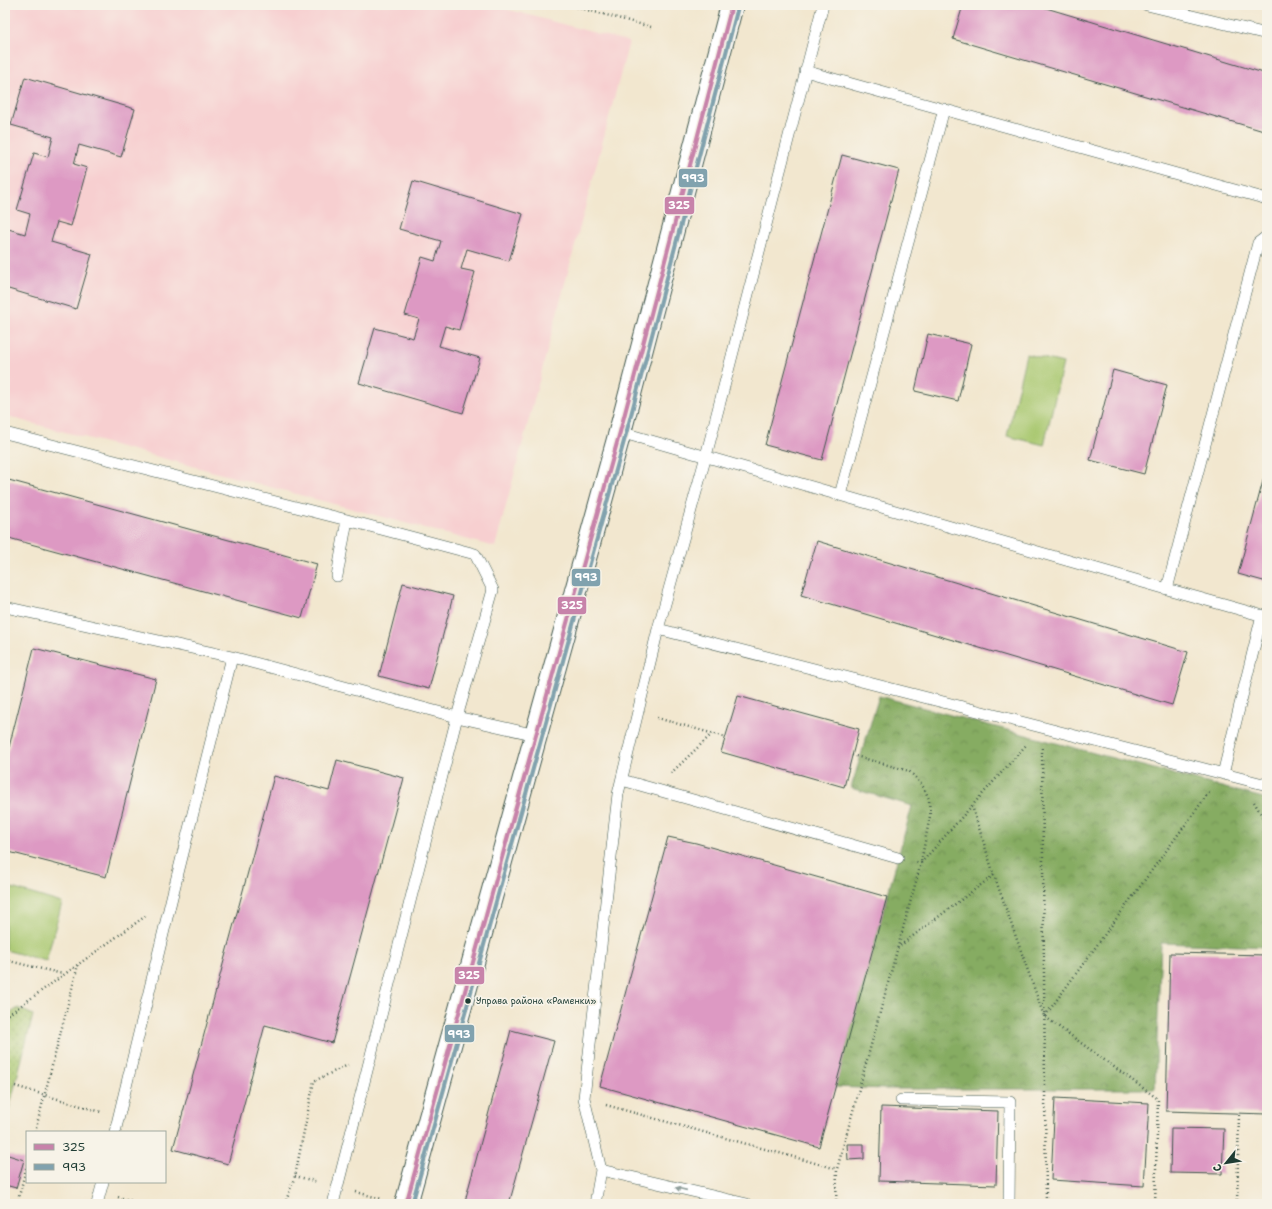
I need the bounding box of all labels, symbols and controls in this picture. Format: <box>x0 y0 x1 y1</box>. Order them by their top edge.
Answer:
line badge: 993 <box>678 168 708 188</box>
text: 993 <box>682 171 705 186</box>
line badge: 325 <box>664 196 695 215</box>
text: 325 <box>668 198 690 213</box>
line badge: 993 <box>571 568 601 587</box>
text: 993 <box>575 570 598 585</box>
line badge: 325 <box>557 596 587 615</box>
text: 325 <box>561 598 583 613</box>
line badge: 325 <box>454 966 485 985</box>
text: 325 <box>458 968 480 983</box>
place label: Управа района «Раменки» <box>476 995 596 1007</box>
marker: Управа района «Раменки» <box>463 996 473 1006</box>
line badge: 993 <box>444 1024 475 1043</box>
text: 993 <box>448 1027 471 1042</box>
legend <box>26 1131 166 1183</box>
text: 325 <box>62 1139 85 1155</box>
north arrow <box>1206 1143 1246 1183</box>
text: 993 <box>62 1159 86 1175</box>
text: С <box>1209 1161 1226 1174</box>
one-way arrow <box>675 1185 688 1191</box>

